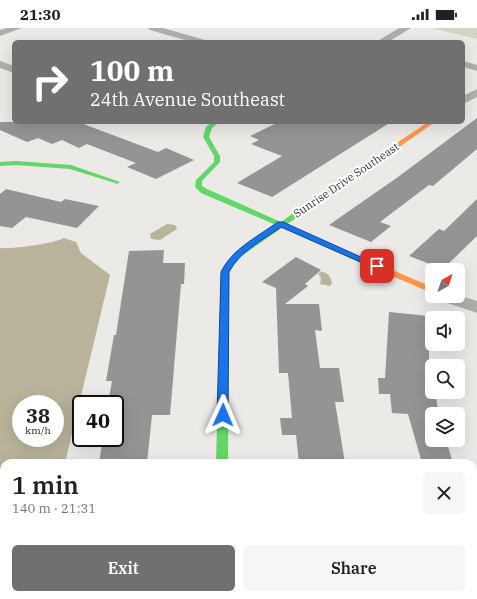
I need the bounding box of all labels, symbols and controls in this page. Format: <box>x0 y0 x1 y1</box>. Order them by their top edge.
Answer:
text: 21:30 <box>20 5 61 24</box>
text: 100 m <box>90 52 174 89</box>
icon: right <box>24 56 76 108</box>
text: 24th Avenue Southeast <box>90 88 285 111</box>
street label: Sunrise Drive Southeast <box>291 139 401 221</box>
pin <box>360 249 394 283</box>
icon: arrive <box>366 255 388 277</box>
north arrow <box>425 263 465 303</box>
map controls <box>425 263 465 447</box>
button: sound <box>425 311 465 351</box>
button: search <box>425 359 465 399</box>
position arrow <box>202 394 244 436</box>
speed limit sign: 40 <box>72 395 124 447</box>
text: 38 <box>26 402 50 429</box>
button: layers <box>425 407 465 447</box>
text: km/h <box>25 424 51 437</box>
text: 1 min <box>12 469 79 501</box>
button: close <box>423 472 465 514</box>
text: 140 m · 21:31 <box>12 500 96 517</box>
button: Exit <box>12 545 235 591</box>
button: Share <box>243 545 465 591</box>

